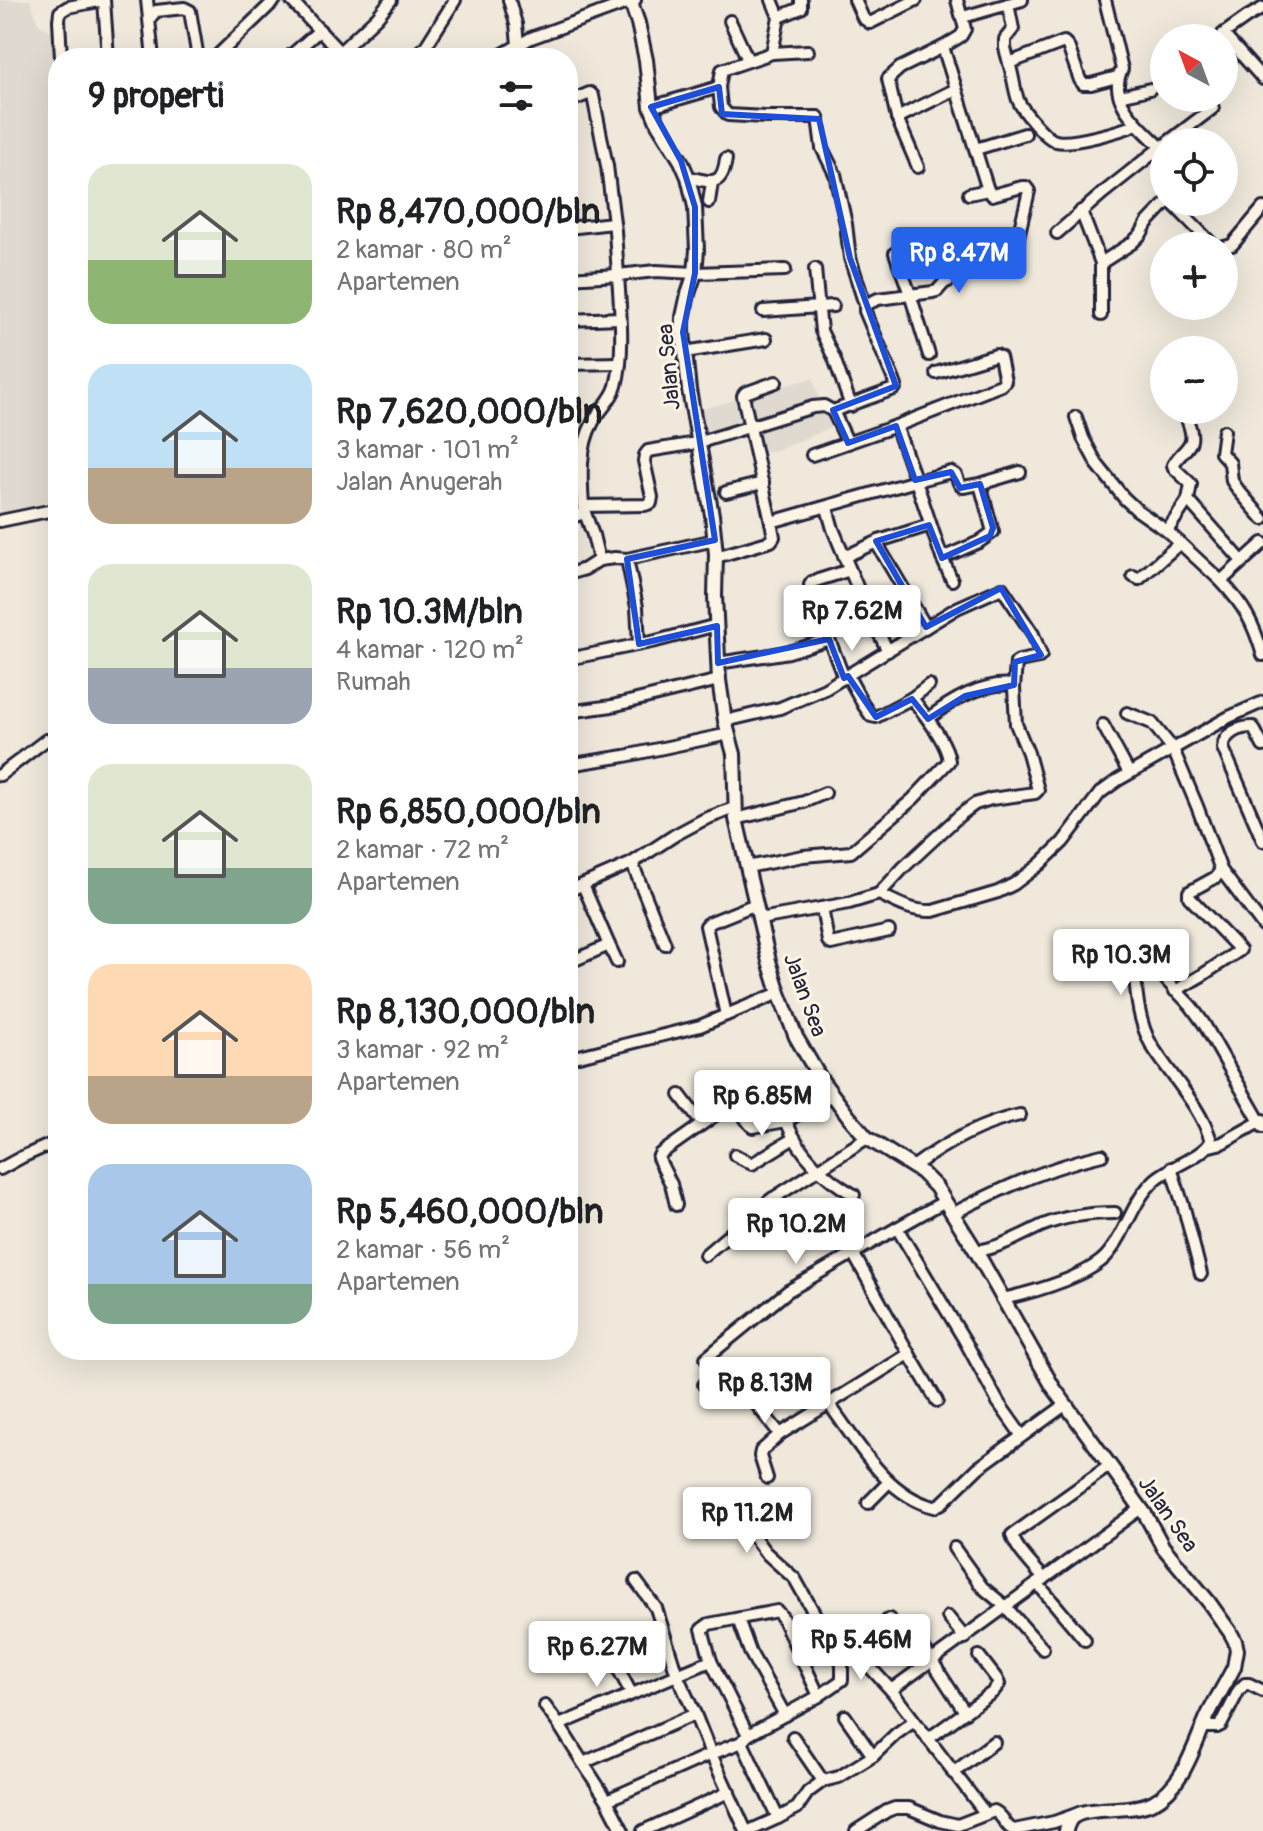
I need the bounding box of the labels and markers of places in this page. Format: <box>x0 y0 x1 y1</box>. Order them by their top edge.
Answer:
pin: Rp 8.47M <box>876 227 1042 295</box>
pin: Rp 7.62M <box>769 585 935 653</box>
pin: Rp 10.3M <box>1038 929 1204 997</box>
pin: Rp 6.85M <box>679 1070 845 1138</box>
pin: Rp 10.2M <box>713 1198 879 1266</box>
pin: Rp 8.13M <box>682 1357 848 1425</box>
pin: Rp 11.2M <box>664 1487 830 1555</box>
pin: Rp 5.46M <box>778 1614 944 1682</box>
pin: Rp 6.27M <box>514 1621 680 1689</box>

